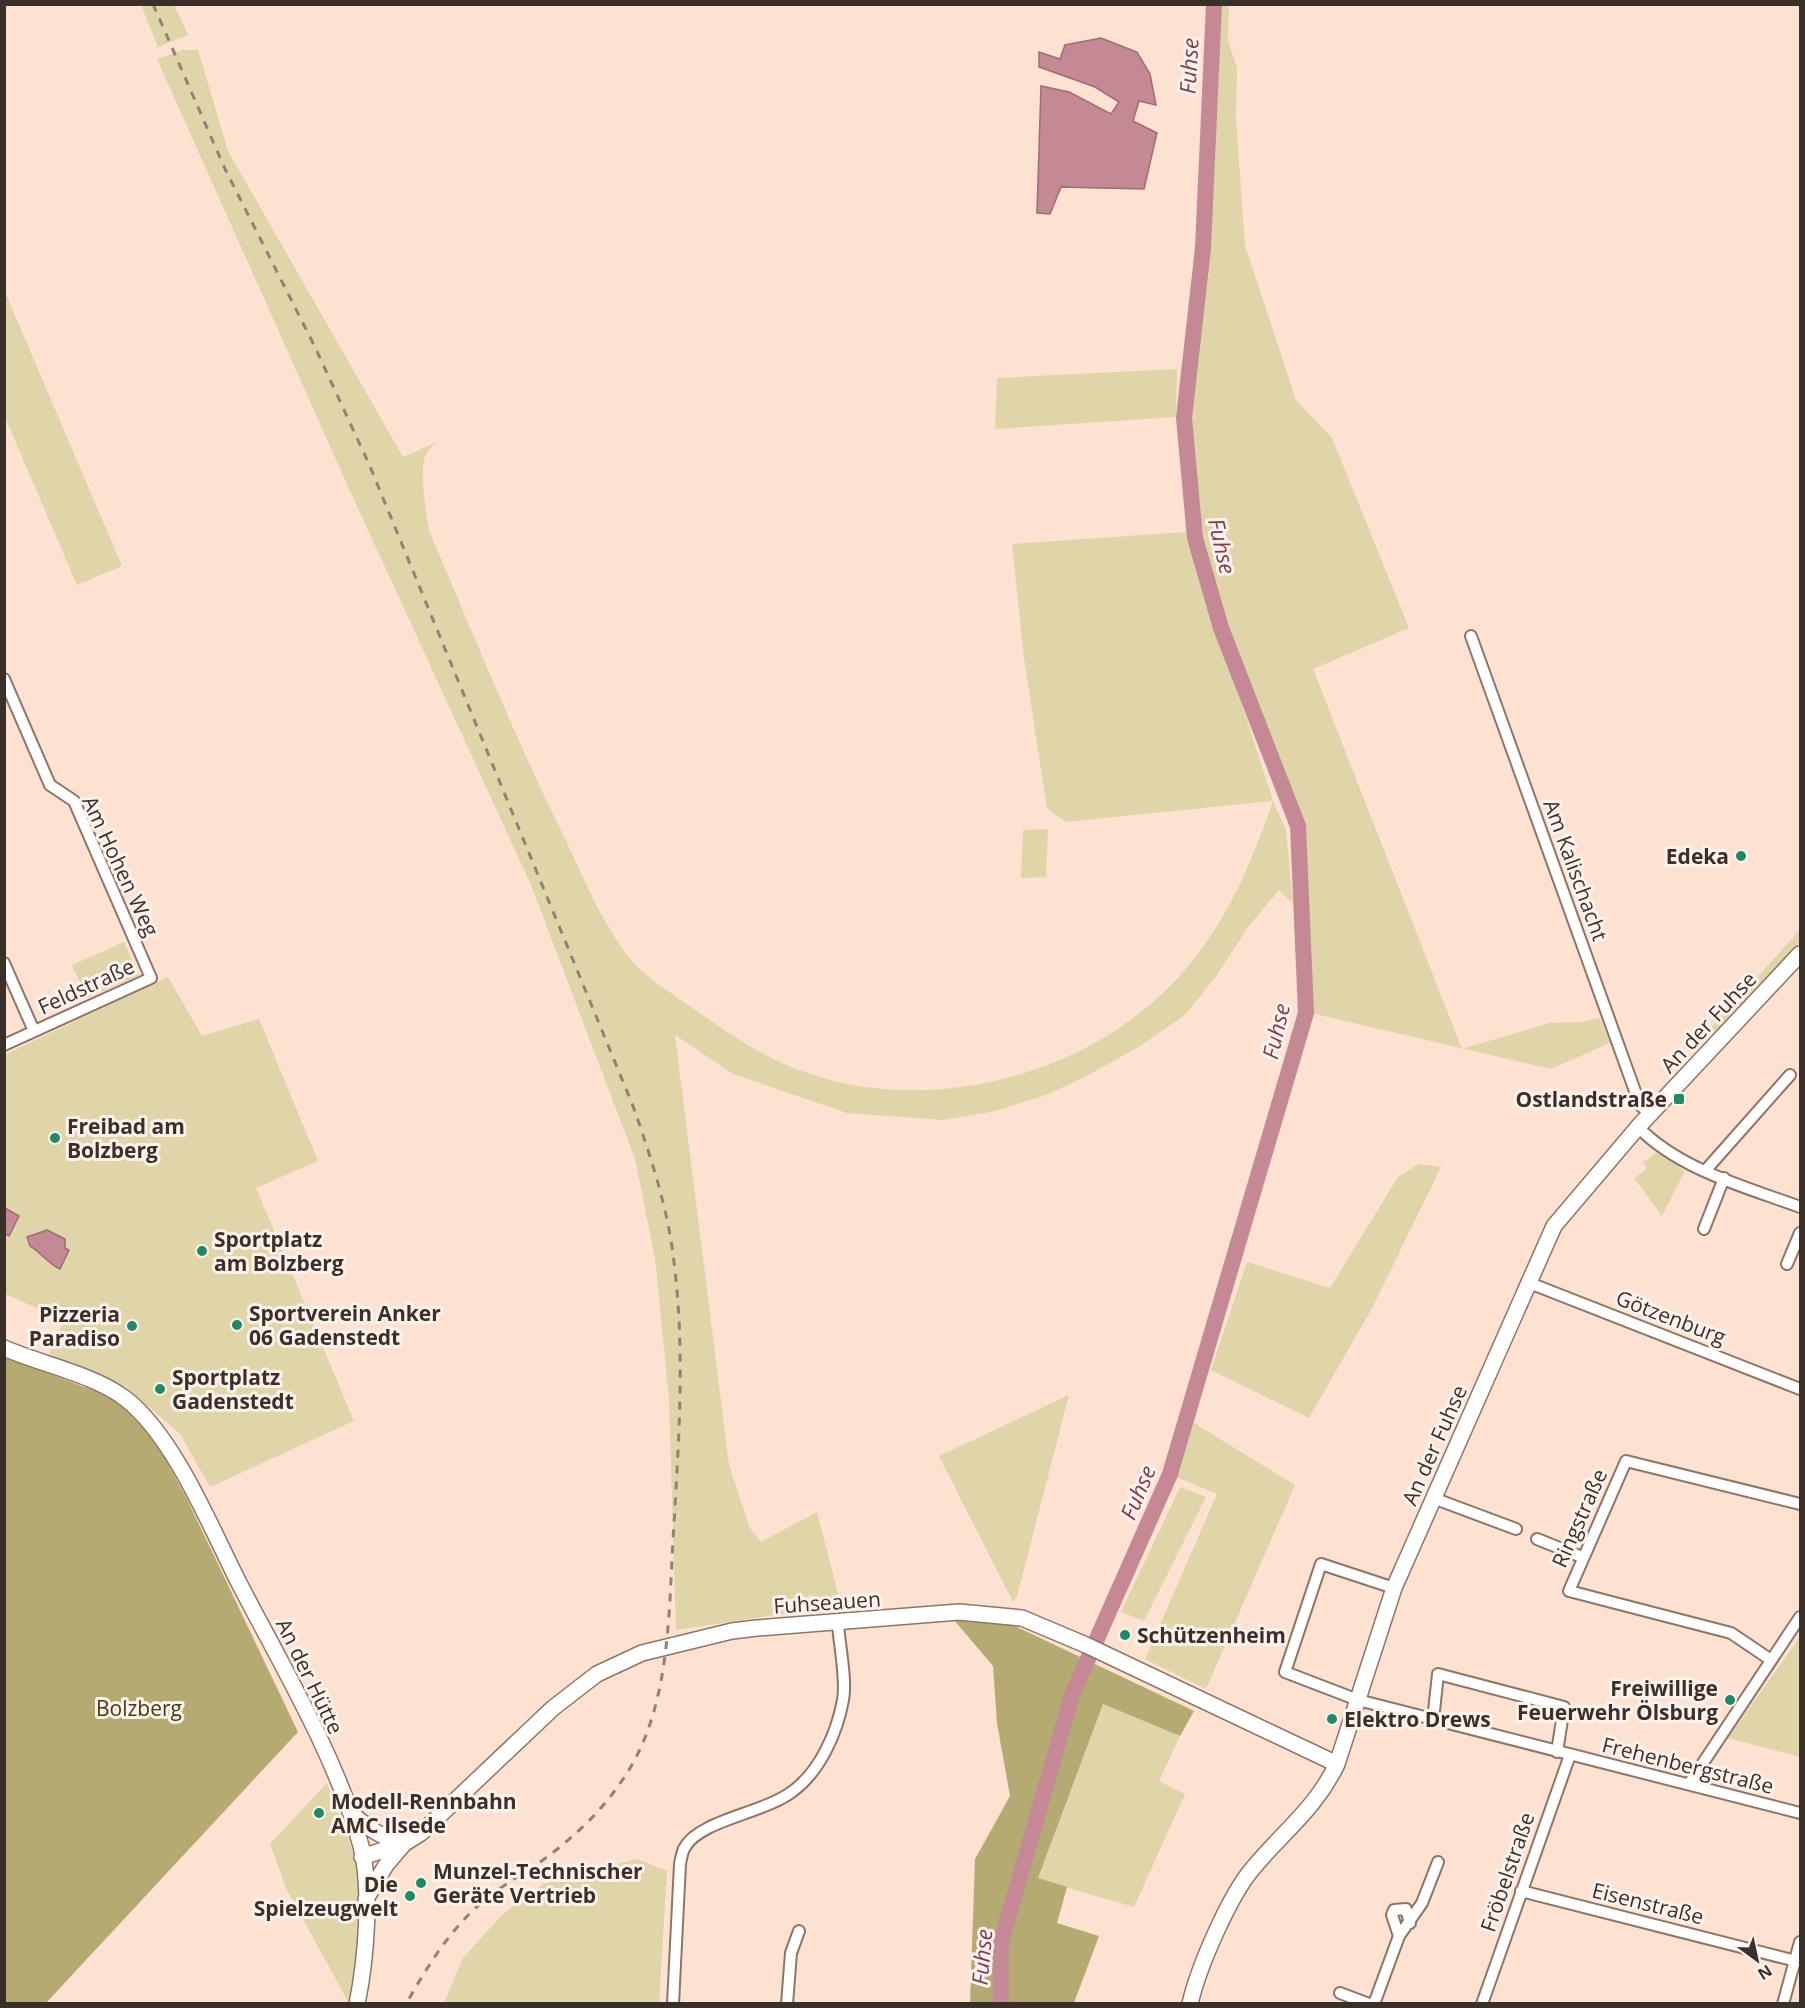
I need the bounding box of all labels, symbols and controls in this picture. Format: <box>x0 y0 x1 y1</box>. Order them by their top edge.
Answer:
water label: Fuhse <box>1172 37 1204 95</box>
water label: Fuhse <box>1202 515 1244 577</box>
street label: Am Hohen Weg <box>76 791 166 941</box>
street label: Am Kalischacht <box>1537 796 1615 944</box>
place label: Edeka <box>1666 842 1729 870</box>
marker: Edeka <box>1734 849 1748 863</box>
street label: Feldstraße <box>33 951 139 1021</box>
street label: An der Fuhse <box>1654 965 1762 1079</box>
water label: Fuhse <box>1254 1000 1296 1062</box>
place label: Ostlandstraße <box>1515 1085 1667 1113</box>
marker: Ostlandstraße <box>1672 1092 1686 1106</box>
place label: Freibad am Bolzberg <box>67 1112 185 1164</box>
marker: Freibad am Bolzberg <box>48 1131 62 1145</box>
place label: Sportplatz am Bolzberg <box>214 1225 344 1277</box>
marker: Sportplatz am Bolzberg <box>195 1244 209 1258</box>
street label: Götzenburg <box>1612 1283 1730 1351</box>
place label: Sportverein Anker 06 Gadenstedt <box>249 1299 441 1351</box>
place label: Pizzeria Paradiso <box>29 1300 120 1352</box>
marker: Sportverein Anker 06 Gadenstedt <box>230 1318 244 1332</box>
marker: Pizzeria Paradiso <box>125 1319 139 1333</box>
place label: Sportplatz Gadenstedt <box>172 1363 294 1415</box>
street label: An der Fuhse <box>1395 1381 1473 1509</box>
marker: Sportplatz Gadenstedt <box>153 1382 167 1396</box>
water label: Fuhse <box>1112 1460 1162 1524</box>
street label: Ringstraße <box>1545 1464 1613 1572</box>
street label: Fuhseauen <box>772 1584 882 1620</box>
street label: An der Hütte <box>270 1613 350 1739</box>
place label: Schützenheim <box>1137 1621 1286 1649</box>
marker: Schützenheim <box>1118 1628 1132 1642</box>
place label: Freiwillige Feuerwehr Ölsburg <box>1517 1674 1718 1726</box>
marker: Freiwillige Feuerwehr Ölsburg <box>1723 1693 1737 1707</box>
park label: Bolzberg <box>96 1694 182 1722</box>
place label: Elektro Drews <box>1344 1705 1491 1733</box>
marker: Elektro Drews <box>1325 1712 1339 1726</box>
street label: Frehenbergstraße <box>1599 1730 1777 1800</box>
place label: Modell-Rennbahn AMC Ilsede <box>331 1787 517 1839</box>
marker: Modell-Rennbahn AMC Ilsede <box>312 1806 326 1820</box>
street label: Fröbelstraße <box>1473 1809 1541 1935</box>
place label: Munzel-Technischer Geräte Vertrieb <box>433 1857 643 1909</box>
place label: Die Spielzeugwelt <box>254 1870 398 1922</box>
marker: Munzel-Technischer Geräte Vertrieb <box>414 1876 428 1890</box>
street label: Eisenstraße <box>1589 1876 1707 1930</box>
marker: Die Spielzeugwelt <box>403 1889 417 1903</box>
water label: Fuhse <box>964 1928 998 1986</box>
north arrow <box>1727 1930 1787 1990</box>
text: N <box>1754 1960 1777 1985</box>

